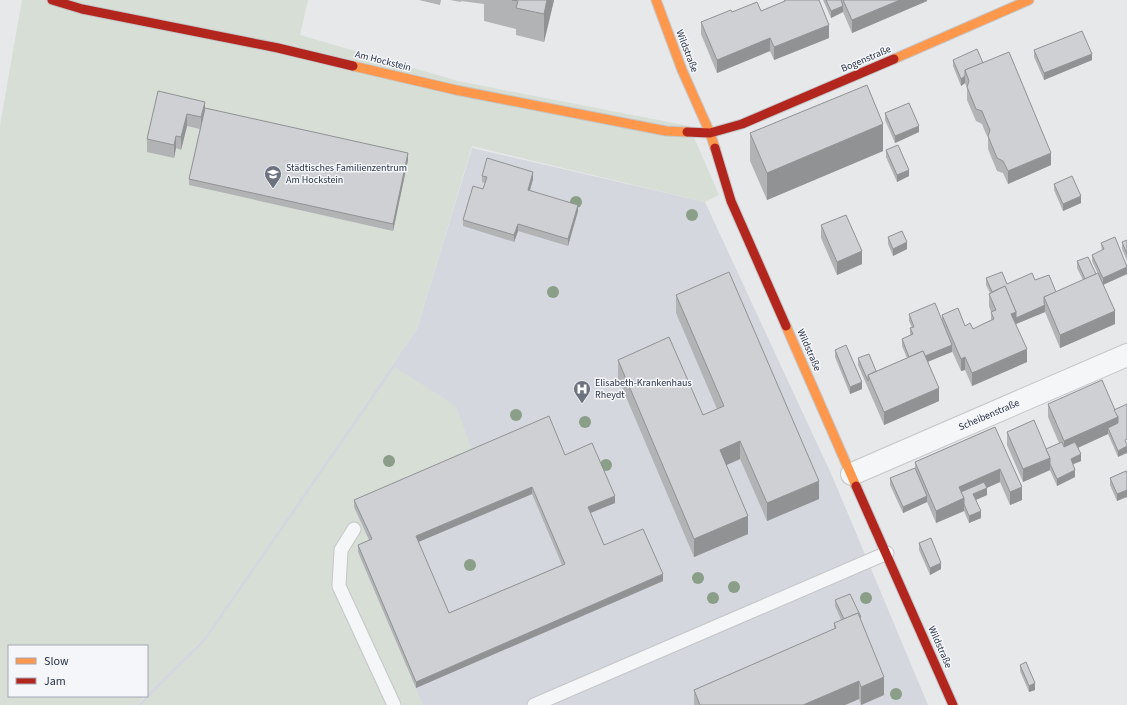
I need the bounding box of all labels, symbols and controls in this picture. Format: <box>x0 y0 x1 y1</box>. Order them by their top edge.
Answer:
street label: Wildstraße <box>672 28 702 74</box>
street label: Bogenstraße <box>839 42 893 76</box>
street label: Am Hockstein <box>354 47 412 75</box>
place label: Städtisches Familienzentrum Am Hockstein <box>286 161 407 187</box>
school or university icon: Städtisches Familienzentrum Am Hockstein <box>263 164 283 189</box>
street label: Wildstraße <box>793 327 825 373</box>
place label: Elisabeth-Krankenhaus Rheydt <box>595 376 692 402</box>
hospital icon: Elisabeth-Krankenhaus Rheydt <box>572 379 592 404</box>
street label: Scheibenstraße <box>956 396 1022 434</box>
street label: Wildstraße <box>924 624 956 670</box>
legend <box>8 645 148 697</box>
text: Slow <box>44 653 69 670</box>
text: Jam <box>44 673 66 690</box>

